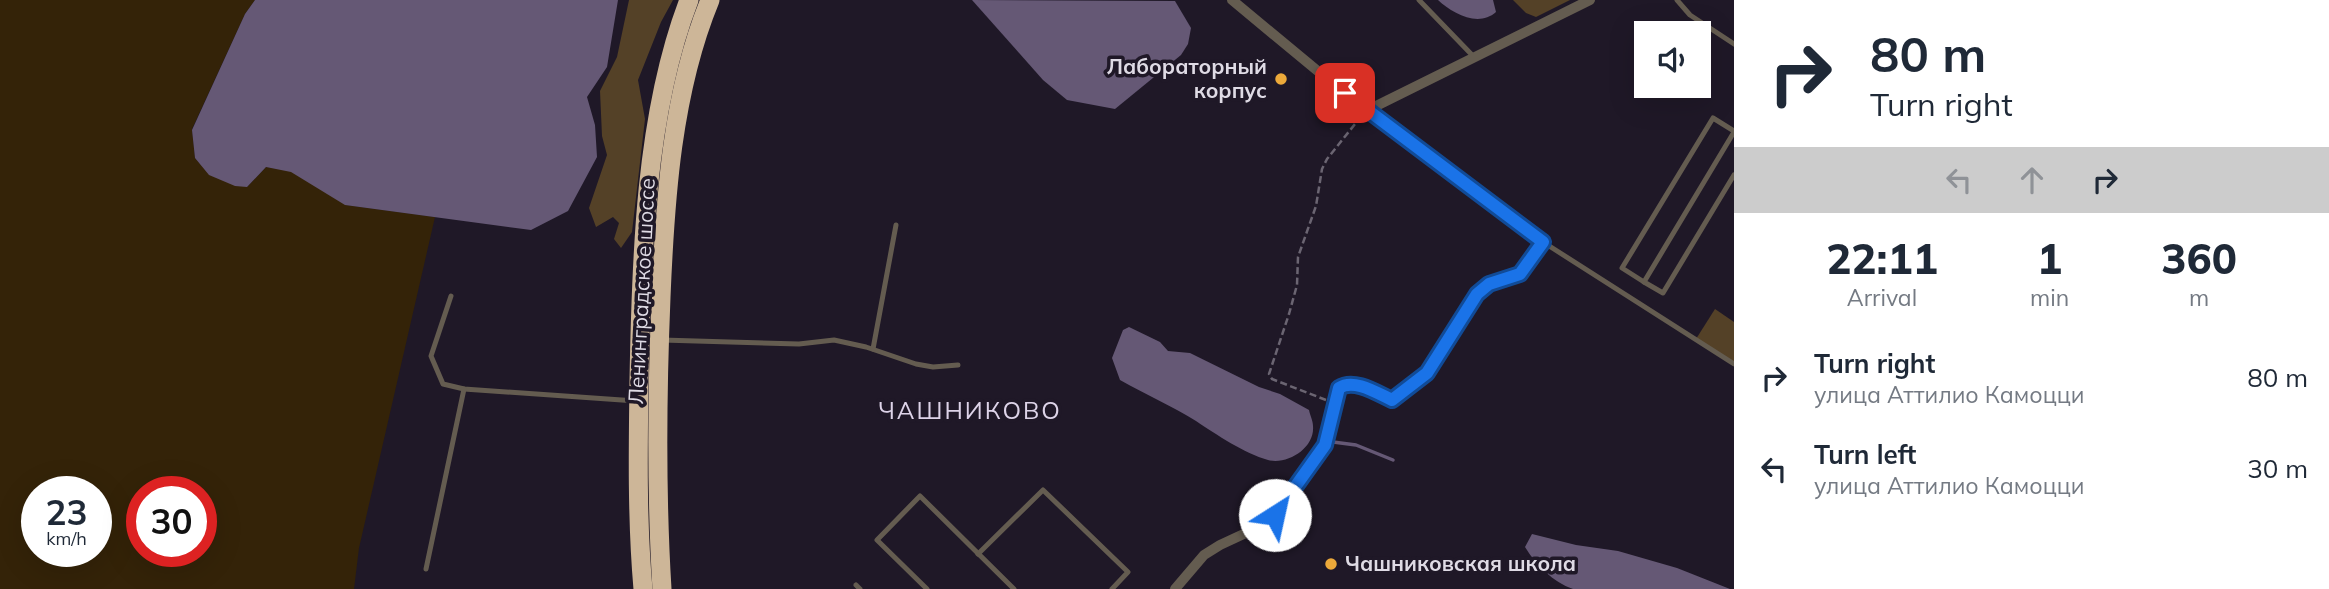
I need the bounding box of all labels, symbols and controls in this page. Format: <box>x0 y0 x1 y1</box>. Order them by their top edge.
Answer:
map controls <box>1634 21 1711 98</box>
button: sound <box>1634 21 1711 98</box>
text: 80 m <box>1870 23 1986 84</box>
icon: right <box>1755 28 1846 119</box>
place label: Лабораторный корпус <box>1107 53 1267 103</box>
pin <box>1315 63 1375 123</box>
marker: Лабораторный корпус <box>1273 71 1289 87</box>
icon: arrive <box>1326 74 1364 112</box>
text: Turn right <box>1870 84 2013 124</box>
icon: left <box>1940 161 1978 199</box>
icon: ahead <box>2013 161 2051 199</box>
icon: right <box>2086 161 2124 199</box>
street label: Ленинградское шоссе <box>622 177 660 405</box>
text: 22:11 <box>1826 232 1938 285</box>
text: 1 <box>2037 232 2062 285</box>
text: 360 <box>2161 232 2237 285</box>
text: Arrival <box>1847 283 1917 312</box>
text: min <box>2030 283 2069 312</box>
text: m <box>2189 283 2209 312</box>
text: Turn right <box>1814 347 1935 380</box>
icon: right <box>1755 359 1793 397</box>
text: 80 m <box>2247 361 2308 394</box>
text: улица Аттилио Камоцци <box>1814 380 2084 409</box>
district label: ЧАШНИКОВО <box>878 395 1062 425</box>
text: Turn left <box>1814 438 1916 471</box>
icon: left <box>1755 450 1793 488</box>
text: 30 m <box>2247 452 2308 485</box>
text: улица Аттилио Камоцци <box>1814 471 2084 500</box>
speed limit sign: 30 <box>126 476 217 567</box>
position arrow <box>1238 478 1312 552</box>
text: 23 <box>45 490 88 534</box>
text: km/h <box>46 527 87 550</box>
place label: Чашниковская школа <box>1345 550 1576 576</box>
marker: Чашниковская школа <box>1323 556 1339 572</box>

